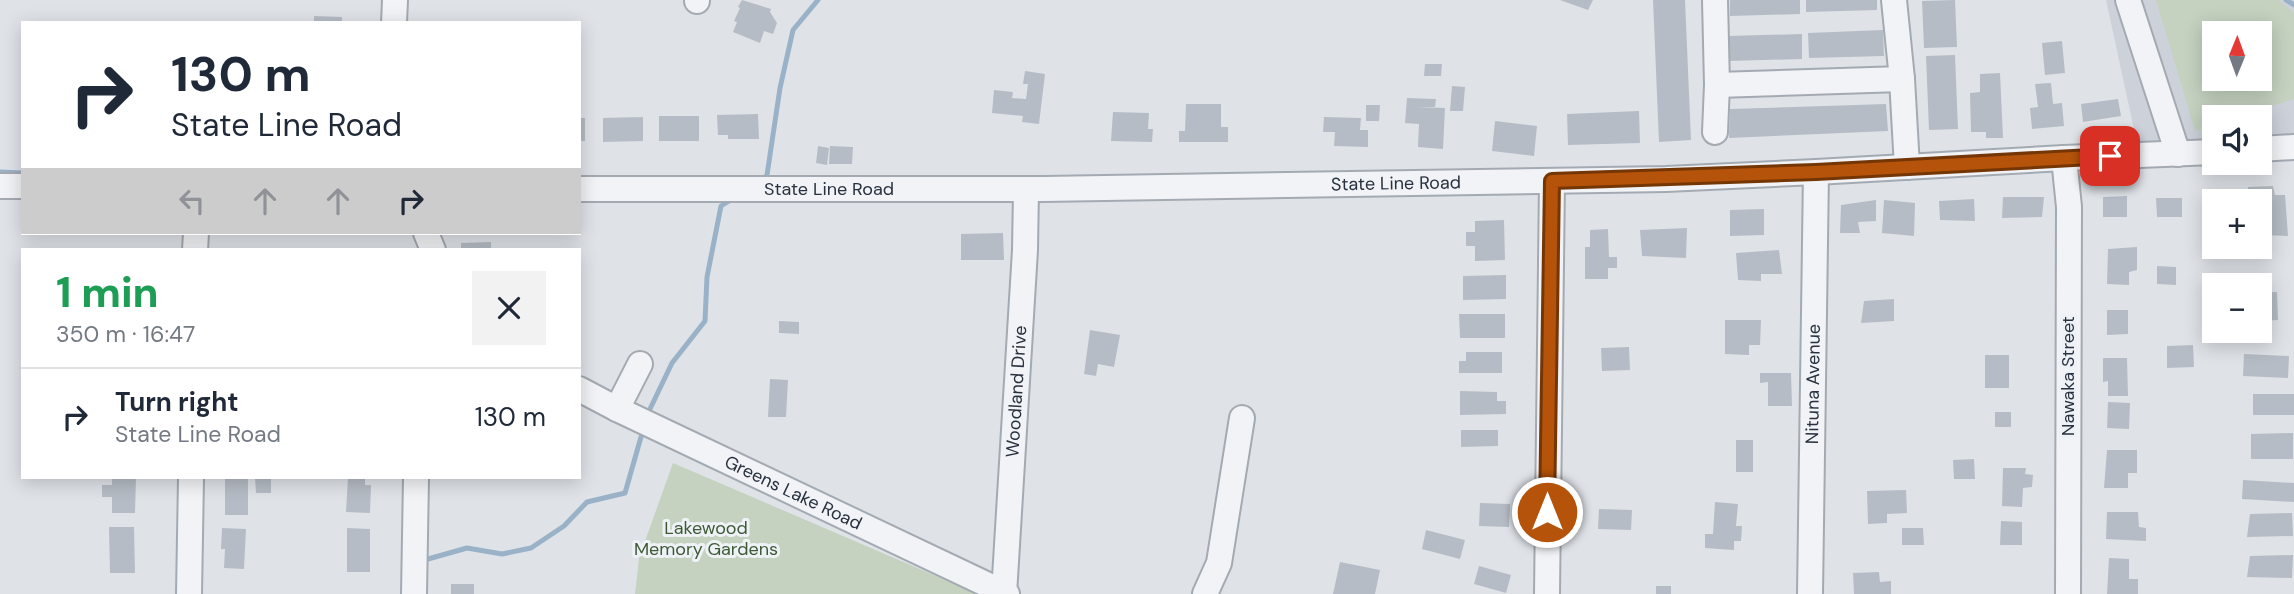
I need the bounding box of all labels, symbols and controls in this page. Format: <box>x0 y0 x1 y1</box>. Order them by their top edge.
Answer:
north arrow <box>2202 21 2272 91</box>
map controls <box>2202 21 2272 343</box>
text: 130 m <box>171 42 311 106</box>
icon: right <box>56 49 147 140</box>
text: State Line Road <box>171 104 402 146</box>
button: sound <box>2202 105 2272 175</box>
pin <box>2080 126 2140 186</box>
icon: arrive <box>2091 137 2129 175</box>
street label: State Line Road <box>1331 170 1461 196</box>
street label: State Line Road <box>764 177 894 201</box>
icon: left <box>173 182 211 220</box>
icon: ahead <box>246 182 284 220</box>
icon: ahead <box>319 182 357 220</box>
icon: right <box>392 182 430 220</box>
button: + <box>2202 189 2272 259</box>
text: 1 min <box>56 265 159 320</box>
button: close <box>472 271 546 345</box>
button: − <box>2202 273 2272 343</box>
street label: Nawaka Street <box>2056 316 2080 436</box>
text: 350 m · 16:47 <box>56 319 195 349</box>
street label: Nituna Avenue <box>1800 324 1826 444</box>
street label: Woodland Drive <box>1000 325 1032 458</box>
text: Turn right <box>115 385 239 419</box>
icon: right <box>56 398 94 436</box>
text: 130 m <box>475 400 546 434</box>
text: State Line Road <box>115 419 281 449</box>
street label: Greens Lake Road <box>721 450 866 535</box>
position arrow <box>1510 475 1584 549</box>
park label: Lakewood Memory Gardens <box>634 516 778 561</box>

